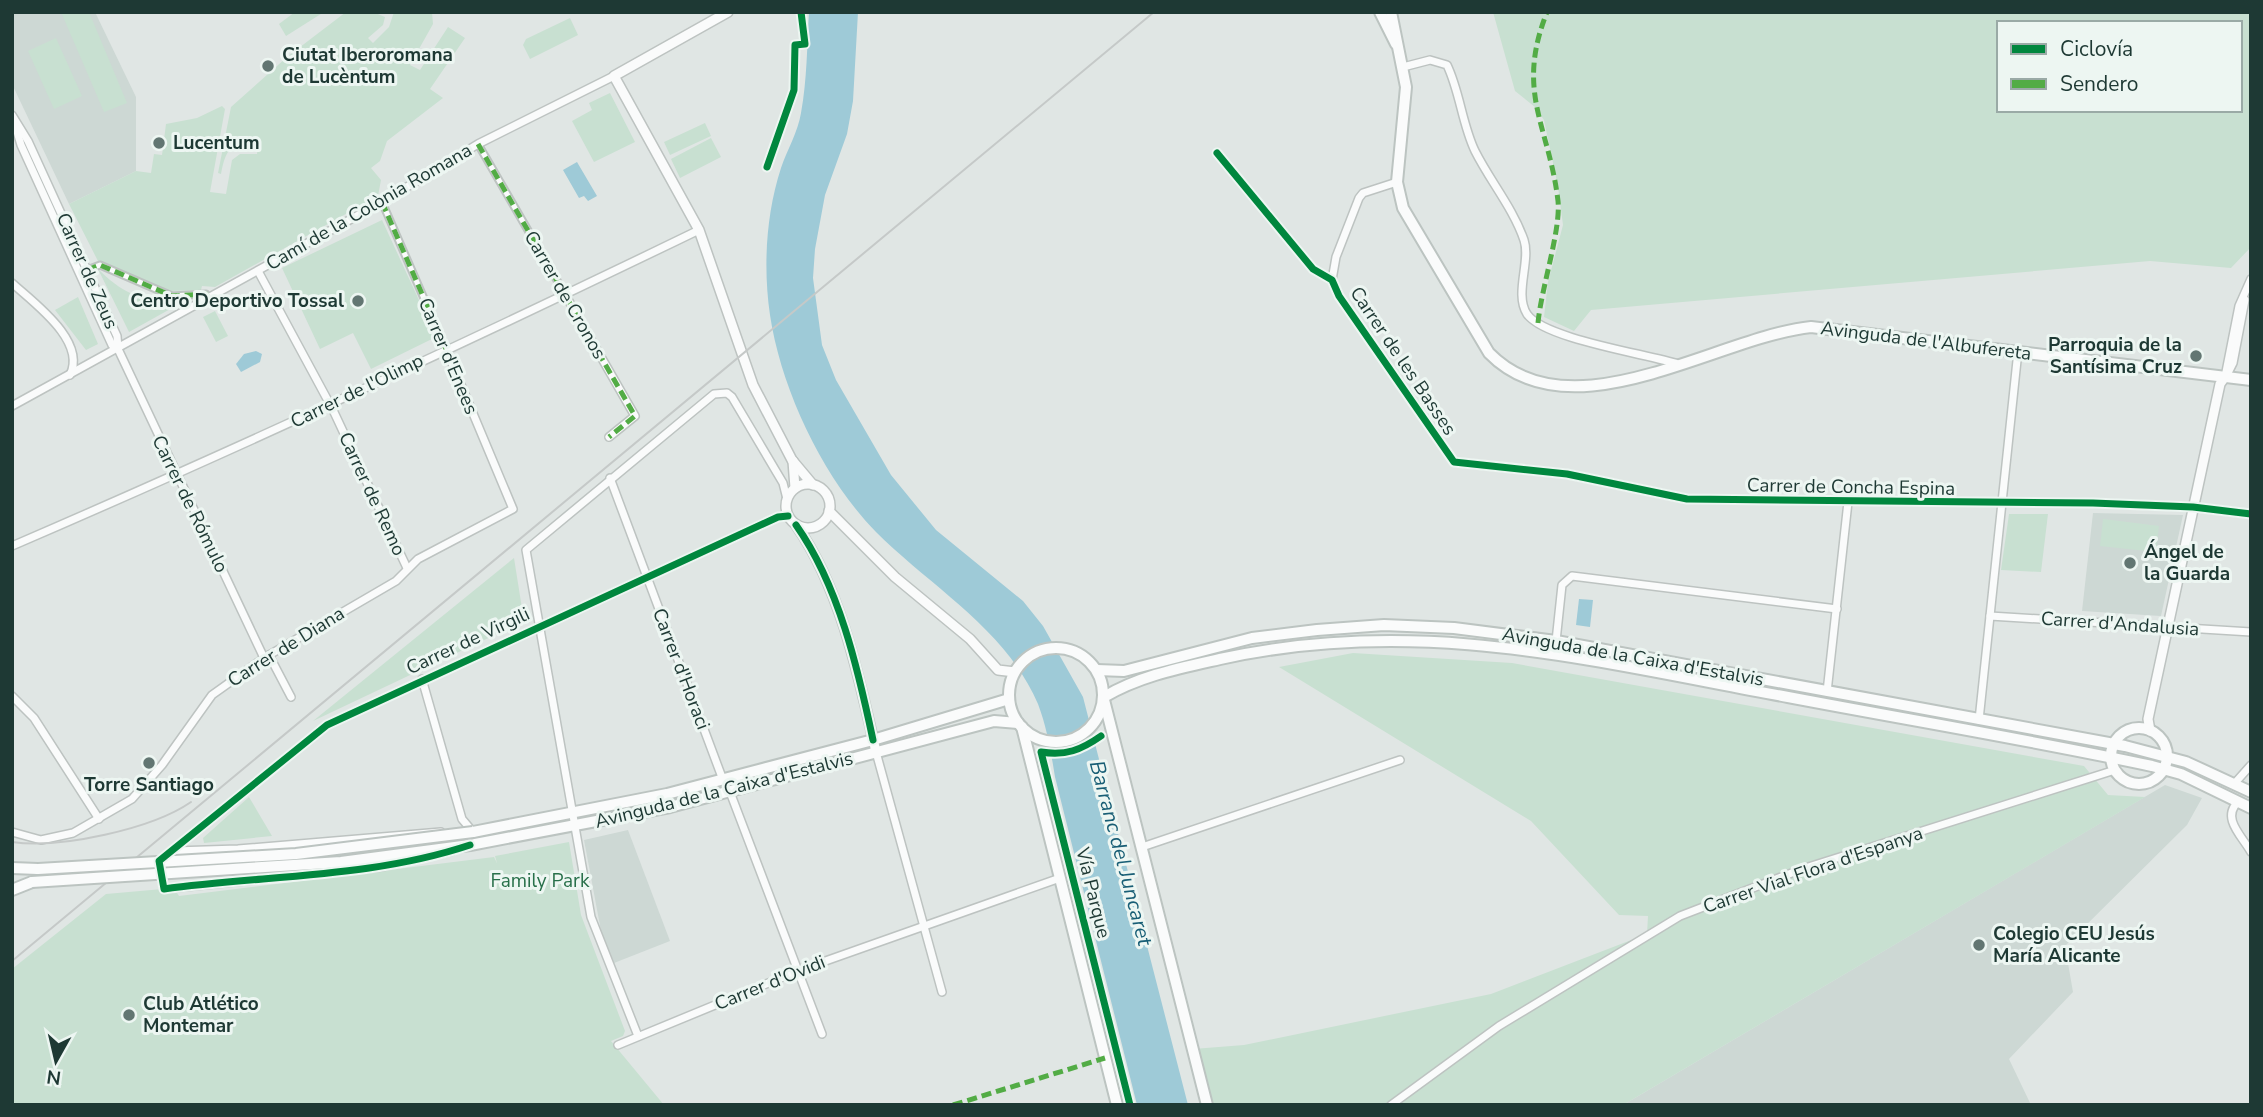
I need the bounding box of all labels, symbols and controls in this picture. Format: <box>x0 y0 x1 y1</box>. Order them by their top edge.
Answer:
legend <box>1997 21 2242 112</box>
text: Ciclovía <box>2060 35 2133 63</box>
place label: Ciutat Iberoromana de Lucèntum <box>282 42 453 90</box>
marker: Ciutat Iberoromana de Lucèntum <box>260 58 276 74</box>
text: Sendero <box>2060 70 2139 98</box>
place label: Lucentum <box>173 130 260 156</box>
marker: Lucentum <box>151 135 167 151</box>
street label: Camí de la Colònia Romana <box>261 137 477 277</box>
street label: Carrer de Zeus <box>50 209 124 333</box>
street label: Carrer de Cronos <box>518 226 612 364</box>
street label: Carrer de les Basses <box>1344 282 1462 440</box>
place label: Centro Deportivo Tossal <box>130 288 344 314</box>
marker: Centro Deportivo Tossal <box>350 293 366 309</box>
street label: Carrer d'Enees <box>412 294 484 418</box>
street label: Avinguda de l'Albufereta <box>1819 315 2033 367</box>
place label: Parroquia de la Santísima Cruz <box>2048 332 2182 380</box>
street label: Carrer de l'Olimp <box>286 348 428 434</box>
marker: Parroquia de la Santísima Cruz <box>2188 348 2204 364</box>
street label: Carrer de Remo <box>332 428 412 560</box>
street label: Carrer de Rómulo <box>145 431 235 577</box>
street label: Carrer de Concha Espina <box>1747 472 1955 502</box>
place label: Ángel de la Guarda <box>2144 539 2230 587</box>
marker: Ángel de la Guarda <box>2122 555 2138 571</box>
street label: Carrer de Diana <box>223 601 349 693</box>
street label: Carrer de Virgili <box>402 601 534 681</box>
street label: Carrer d'Horaci <box>646 605 716 733</box>
street label: Carrer d'Andalusia <box>2040 605 2200 643</box>
street label: Avinguda de la Caixa d'Estalvis <box>1500 621 1766 693</box>
street label: Avinguda de la Caixa d'Estalvis <box>592 745 856 835</box>
marker: Torre Santiago <box>141 755 157 771</box>
water label: Barranc del Juncaret <box>1083 757 1159 949</box>
place label: Torre Santiago <box>84 772 214 798</box>
street label: Carrer Vial Flora d'Espanya <box>1700 820 1926 920</box>
street label: Vía Parque <box>1069 844 1117 941</box>
park label: Family Park <box>491 868 590 894</box>
place label: Colegio CEU Jesús María Alicante <box>1993 921 2155 969</box>
marker: Colegio CEU Jesús María Alicante <box>1971 937 1987 953</box>
street label: Carrer d'Ovidi <box>711 949 829 1017</box>
place label: Club Atlético Montemar <box>143 991 259 1039</box>
marker: Club Atlético Montemar <box>121 1007 137 1023</box>
north arrow <box>21 1026 91 1096</box>
text: N <box>45 1063 63 1091</box>

